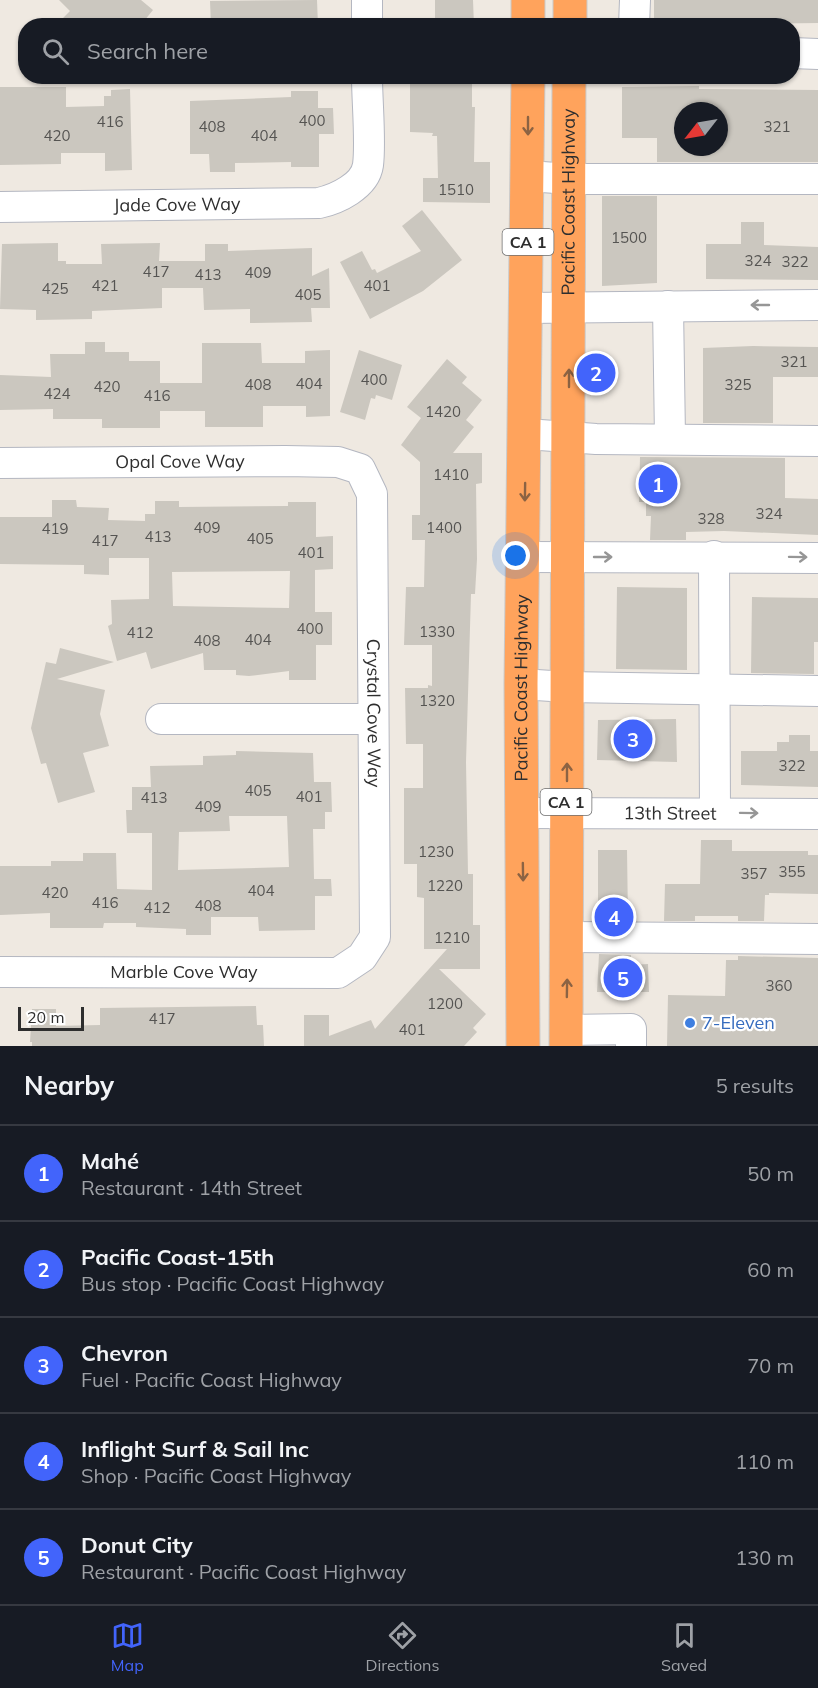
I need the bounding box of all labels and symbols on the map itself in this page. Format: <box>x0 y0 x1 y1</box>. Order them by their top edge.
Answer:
north arrow <box>674 102 728 156</box>
street label: Pacific Coast Highway <box>556 108 580 296</box>
house number: 400 <box>298 111 326 130</box>
house number: 416 <box>96 112 124 131</box>
one-way arrow <box>522 116 534 136</box>
house number: 408 <box>198 117 226 136</box>
house number: 321 <box>763 117 791 136</box>
house number: 420 <box>43 126 71 145</box>
house number: 404 <box>250 126 278 145</box>
house number: 1510 <box>438 180 474 199</box>
street label: Jade Cove Way <box>113 192 241 217</box>
house number: 1500 <box>611 228 647 247</box>
road number: CA 1 <box>502 229 554 255</box>
house number: 324 <box>744 251 772 270</box>
house number: 322 <box>781 252 809 271</box>
house number: 417 <box>142 262 170 281</box>
house number: 409 <box>244 263 272 282</box>
house number: 413 <box>194 265 222 284</box>
house number: 421 <box>91 276 119 295</box>
house number: 401 <box>363 276 391 295</box>
house number: 425 <box>41 279 69 298</box>
house number: 405 <box>294 285 322 304</box>
one-way arrow <box>750 299 770 311</box>
pin: 2 <box>576 350 616 395</box>
house number: 321 <box>780 352 808 371</box>
one-way arrow <box>563 368 575 388</box>
house number: 400 <box>360 370 388 389</box>
house number: 404 <box>295 374 323 393</box>
house number: 408 <box>244 375 272 394</box>
house number: 325 <box>724 375 752 394</box>
house number: 420 <box>93 377 121 396</box>
house number: 424 <box>43 384 71 403</box>
house number: 416 <box>143 386 171 405</box>
house number: 1420 <box>425 402 461 421</box>
street label: Opal Cove Way <box>115 449 245 473</box>
pin: 1 <box>638 462 678 506</box>
house number: 1410 <box>433 465 469 484</box>
one-way arrow <box>519 482 530 502</box>
house number: 324 <box>755 504 783 523</box>
house number: 328 <box>697 509 725 528</box>
house number: 409 <box>193 518 221 537</box>
house number: 1400 <box>426 518 462 537</box>
house number: 419 <box>41 519 69 538</box>
house number: 413 <box>144 527 172 546</box>
house number: 405 <box>246 529 274 548</box>
house number: 417 <box>91 531 119 550</box>
your location <box>501 541 530 570</box>
house number: 401 <box>297 543 325 562</box>
one-way arrow <box>592 551 612 563</box>
one-way arrow <box>787 552 807 563</box>
street label: Pacific Coast Highway <box>509 594 533 782</box>
house number: 400 <box>296 619 324 638</box>
house number: 1330 <box>419 622 455 641</box>
house number: 412 <box>126 623 154 642</box>
house number: 404 <box>244 630 272 649</box>
house number: 408 <box>193 631 221 650</box>
street label: Crystal Cove Way <box>362 639 386 788</box>
house number: 1320 <box>419 691 455 710</box>
pin: 3 <box>614 716 652 762</box>
house number: 322 <box>778 756 806 775</box>
one-way arrow <box>561 762 573 782</box>
house number: 405 <box>244 781 272 800</box>
house number: 401 <box>295 787 323 806</box>
house number: 413 <box>140 788 168 807</box>
road number: CA 1 <box>540 789 592 815</box>
house number: 409 <box>194 797 222 816</box>
street label: 13th Street <box>623 801 717 825</box>
one-way arrow <box>739 807 759 819</box>
house number: 1230 <box>418 842 454 861</box>
one-way arrow <box>518 861 529 881</box>
house number: 355 <box>778 862 806 881</box>
house number: 357 <box>740 864 768 883</box>
house number: 1220 <box>427 876 463 895</box>
house number: 404 <box>247 881 275 900</box>
house number: 420 <box>41 883 69 902</box>
house number: 416 <box>91 893 119 912</box>
pin: 4 <box>594 894 634 940</box>
house number: 408 <box>194 896 222 915</box>
house number: 412 <box>143 898 171 917</box>
house number: 1210 <box>434 928 470 947</box>
pin: 5 <box>604 956 642 1000</box>
street label: Marble Cove Way <box>110 960 258 983</box>
house number: 360 <box>765 976 793 995</box>
one-way arrow <box>561 978 573 998</box>
house number: 1200 <box>427 994 463 1013</box>
scale bar <box>18 1004 84 1032</box>
house number: 417 <box>148 1009 176 1028</box>
place label: 7-Eleven <box>702 1011 775 1034</box>
marker: 7-Eleven <box>683 1016 697 1030</box>
house number: 401 <box>398 1020 426 1039</box>

